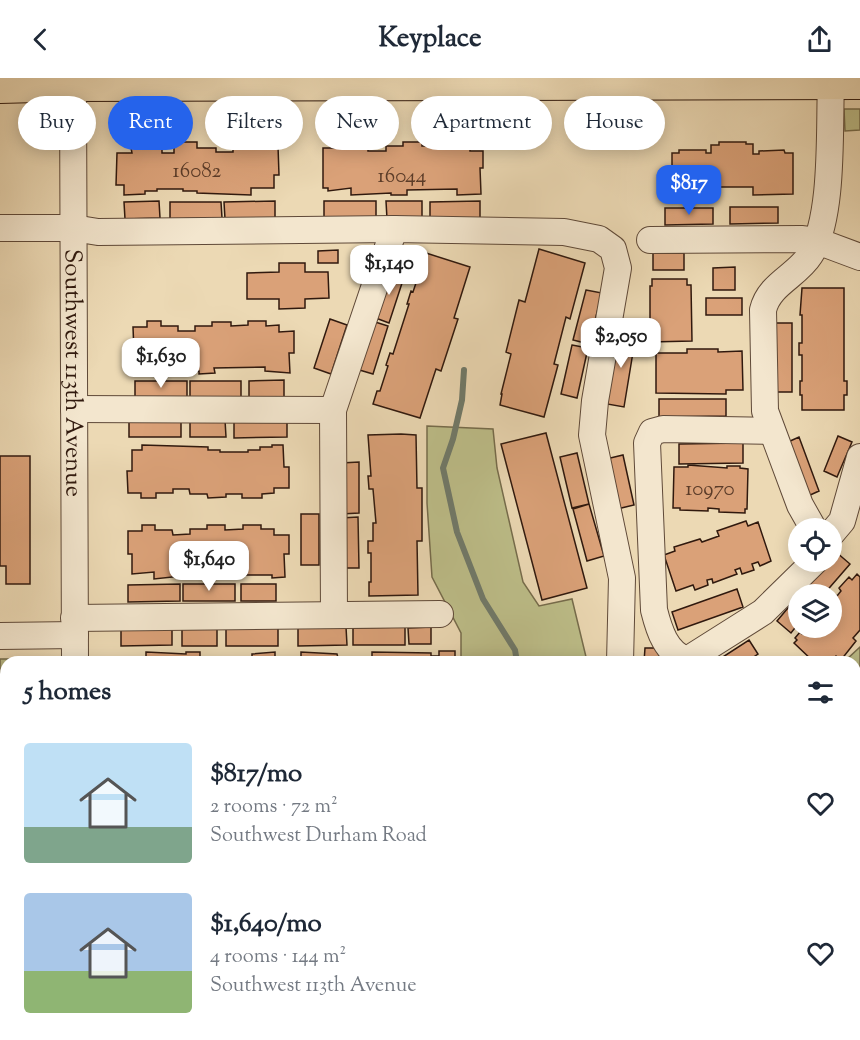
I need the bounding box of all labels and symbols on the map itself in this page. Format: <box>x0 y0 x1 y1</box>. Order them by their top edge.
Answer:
house number: 16082 <box>173 157 222 187</box>
house number: 16044 <box>378 162 426 192</box>
pin: $817 <box>653 165 725 216</box>
pin: $1,140 <box>340 245 438 296</box>
street label: Southwest 113th Avenue <box>55 249 89 497</box>
pin: $2,050 <box>572 318 670 369</box>
pin: $1,630 <box>112 338 210 389</box>
house number: 10970 <box>685 475 735 505</box>
pin: $1,640 <box>160 541 258 592</box>

